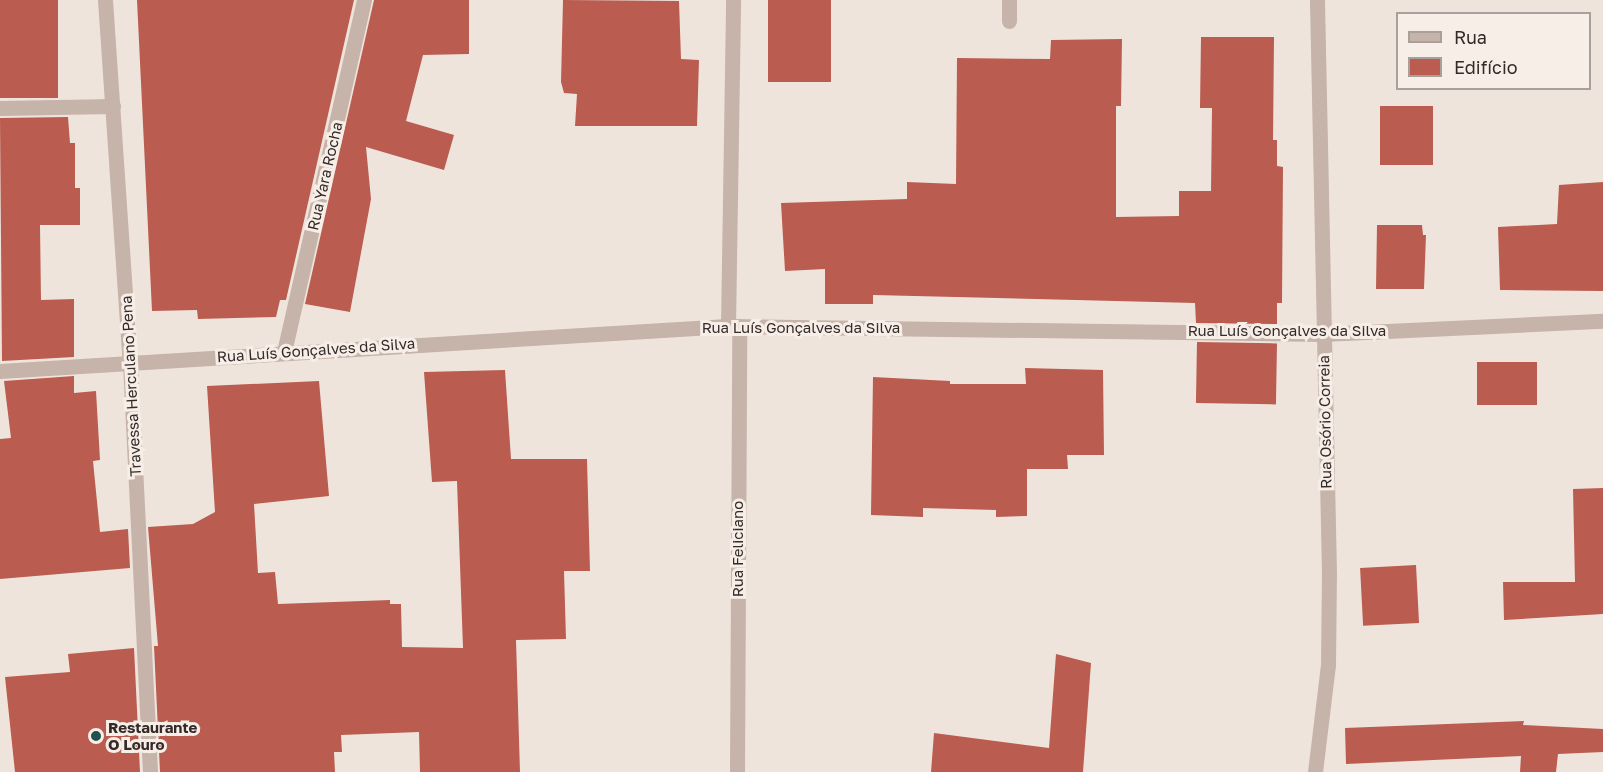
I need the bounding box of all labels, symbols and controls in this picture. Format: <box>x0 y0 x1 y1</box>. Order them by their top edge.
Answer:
legend <box>1396 12 1591 90</box>
text: Rua <box>1454 26 1487 48</box>
text: Edifício <box>1454 56 1518 78</box>
street label: Rua Yara Rocha <box>304 120 346 232</box>
street label: Travessa Herculano Pena <box>117 295 145 477</box>
street label: Rua Luís Gonçalves da Silva <box>702 319 900 337</box>
street label: Rua Luís Gonçalves da Silva <box>1188 322 1386 340</box>
street label: Rua Luís Gonçalves da Silva <box>216 334 416 366</box>
street label: Rua Osório Correia <box>1315 355 1335 489</box>
street label: Rua Feliciano <box>729 501 747 597</box>
place label: Restaurante O Louro <box>108 718 197 753</box>
marker: Restaurante O Louro <box>89 729 103 743</box>

